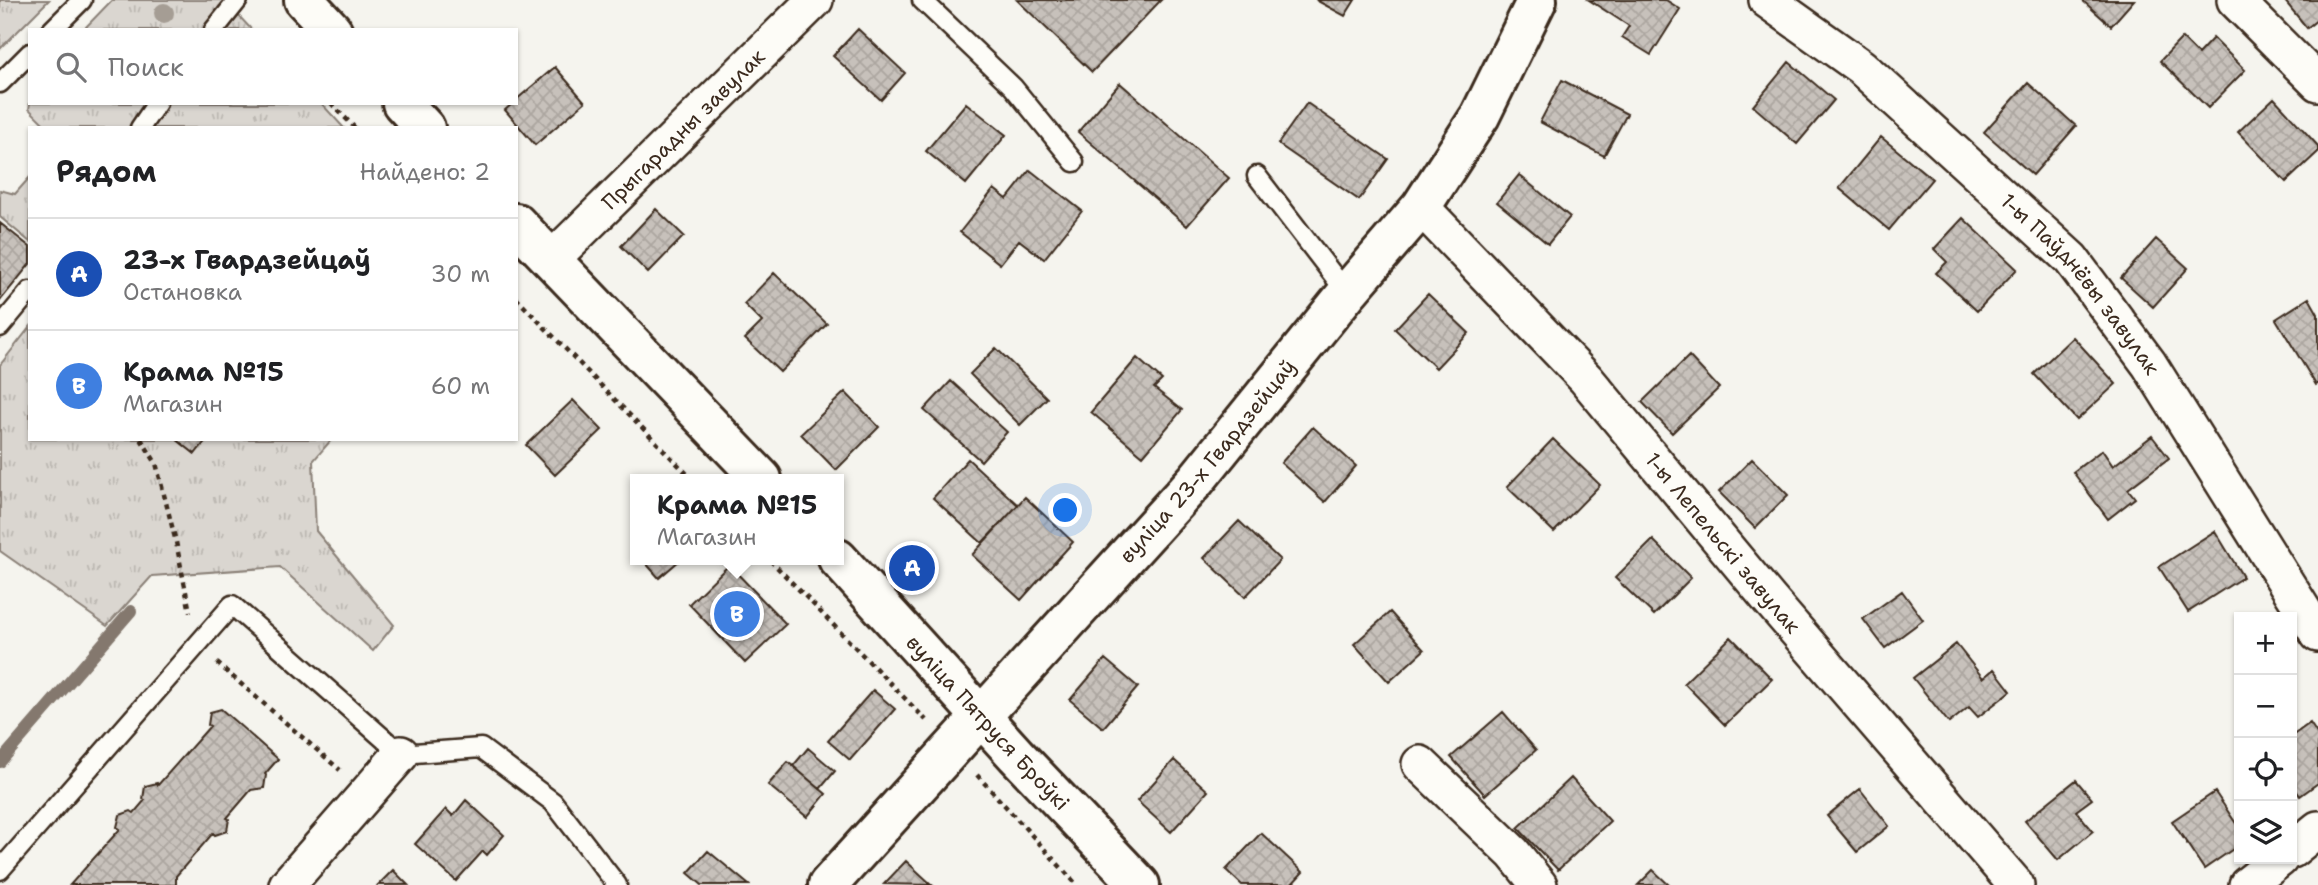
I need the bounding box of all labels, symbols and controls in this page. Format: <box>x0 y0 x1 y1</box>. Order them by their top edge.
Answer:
search box <box>28 28 518 105</box>
street label: Прыгарадны завулак <box>596 43 771 216</box>
icon: search <box>52 48 90 86</box>
text: Поиск <box>108 49 184 84</box>
text: Рядом <box>56 151 156 192</box>
text: Найдено: 2 <box>360 157 490 187</box>
street label: 1-ы Паўднёвы завулак <box>1994 187 2166 380</box>
text: 23-х Гвардзейцаў <box>123 242 371 277</box>
text: A <box>70 259 88 289</box>
text: 30 m <box>431 259 490 289</box>
text: Остановка <box>123 277 242 307</box>
street label: вуліца 23-х Гвардзейцаў <box>1113 353 1302 569</box>
text: Крама №15 <box>123 354 284 389</box>
text: B <box>72 371 86 401</box>
text: 60 m <box>431 371 490 401</box>
text: Магазин <box>123 389 223 419</box>
street label: 1-ы Лепельскі завулак <box>1639 447 1807 640</box>
popup <box>630 474 844 565</box>
text: Крама №15 <box>657 487 817 522</box>
your location <box>1048 493 1082 527</box>
text: Магазин <box>657 522 757 552</box>
pin: A <box>889 542 935 594</box>
pin: B <box>714 588 760 640</box>
map controls <box>2234 612 2297 864</box>
button: + <box>2234 612 2297 675</box>
street label: вуліца Пятруся Броўкі <box>900 629 1076 817</box>
button: − <box>2234 675 2297 738</box>
button: locate <box>2234 738 2297 801</box>
button: layers <box>2234 801 2297 864</box>

